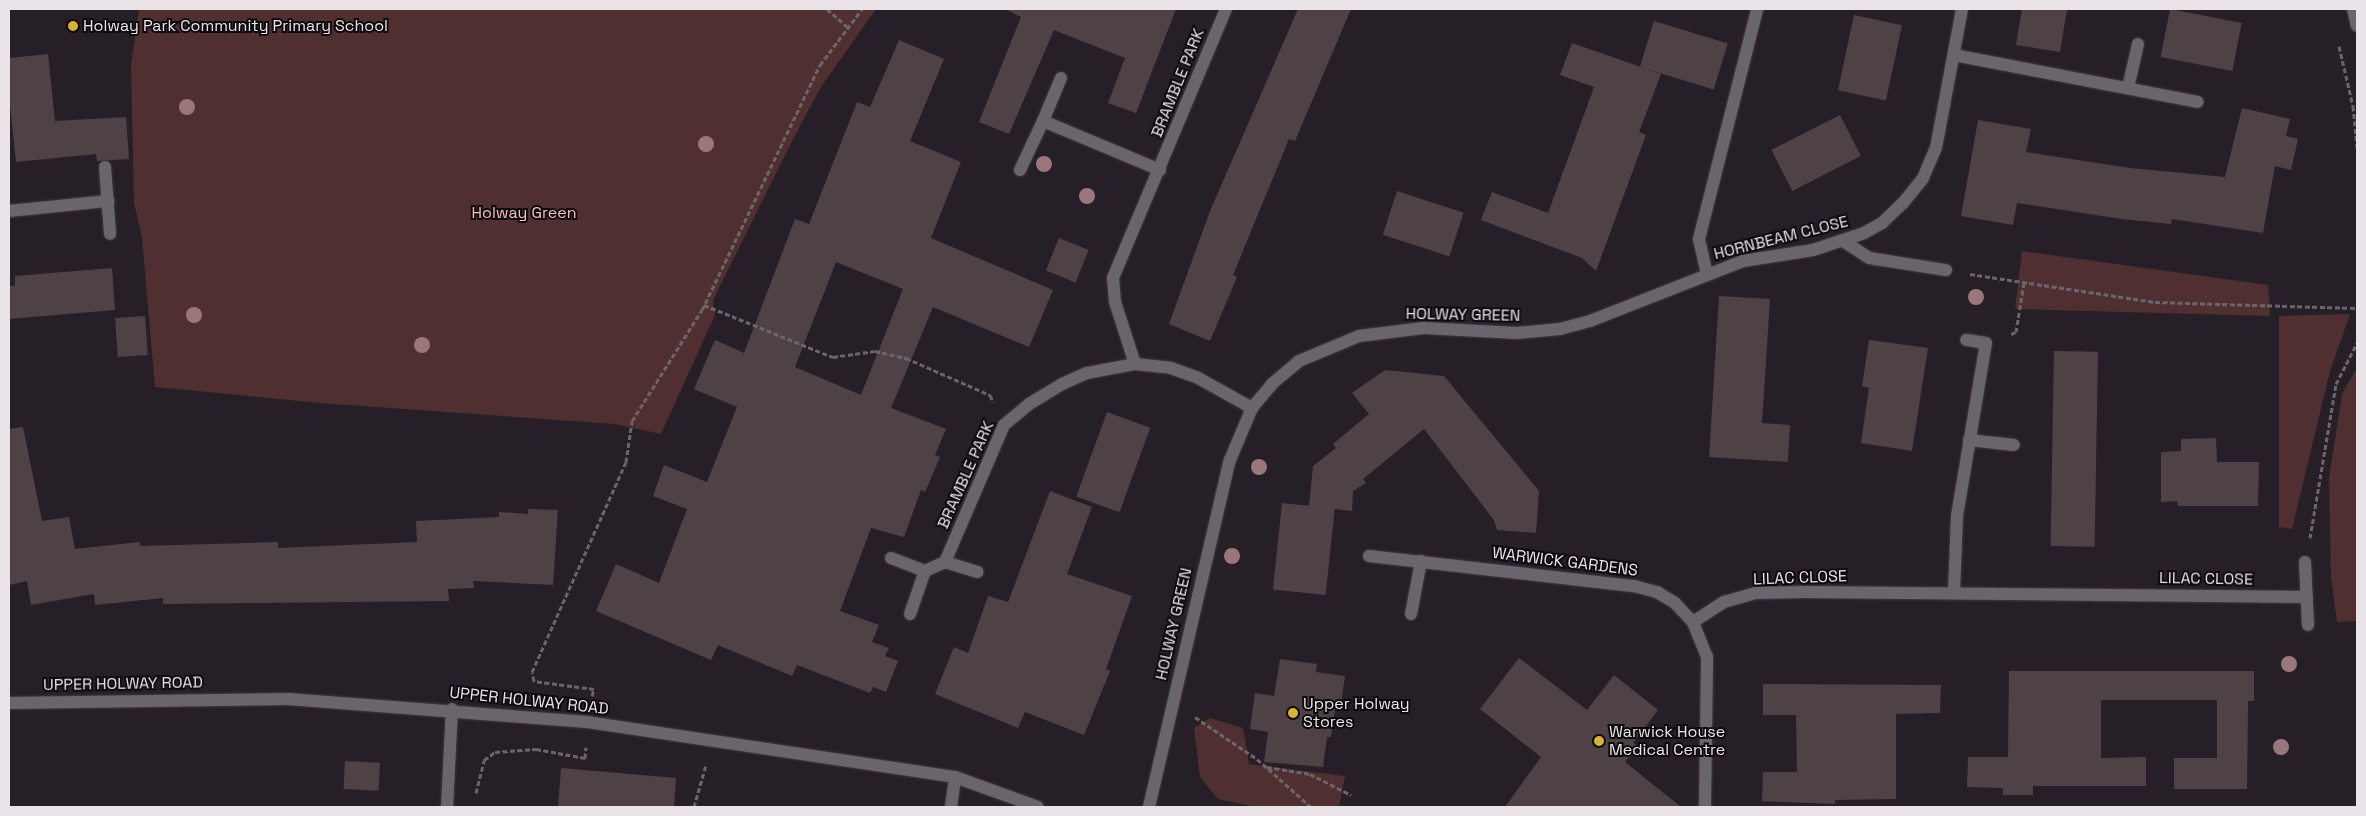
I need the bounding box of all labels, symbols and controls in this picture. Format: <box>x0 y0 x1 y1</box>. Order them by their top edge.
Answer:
place label: Holway Park Community Primary School <box>83 16 388 36</box>
marker: Holway Park Community Primary School <box>67 20 79 32</box>
street label: BRAMBLE PARK <box>1147 26 1209 140</box>
park label: Holway Green <box>472 203 576 223</box>
street label: HORNBEAM CLOSE <box>1712 212 1850 264</box>
street label: HOLWAY GREEN <box>1405 304 1521 326</box>
street label: BRAMBLE PARK <box>934 418 998 532</box>
street label: WARWICK GARDENS <box>1491 544 1639 580</box>
street label: HOLWAY GREEN <box>1152 566 1196 682</box>
street label: LILAC CLOSE <box>1753 567 1847 589</box>
street label: LILAC CLOSE <box>2159 569 2253 589</box>
street label: UPPER HOLWAY ROAD <box>43 673 203 695</box>
street label: UPPER HOLWAY ROAD <box>448 683 610 719</box>
place label: Upper Holway Stores <box>1303 694 1410 732</box>
marker: Upper Holway Stores <box>1287 707 1299 719</box>
place label: Warwick House Medical Centre <box>1609 722 1725 760</box>
marker: Warwick House Medical Centre <box>1593 735 1605 747</box>

